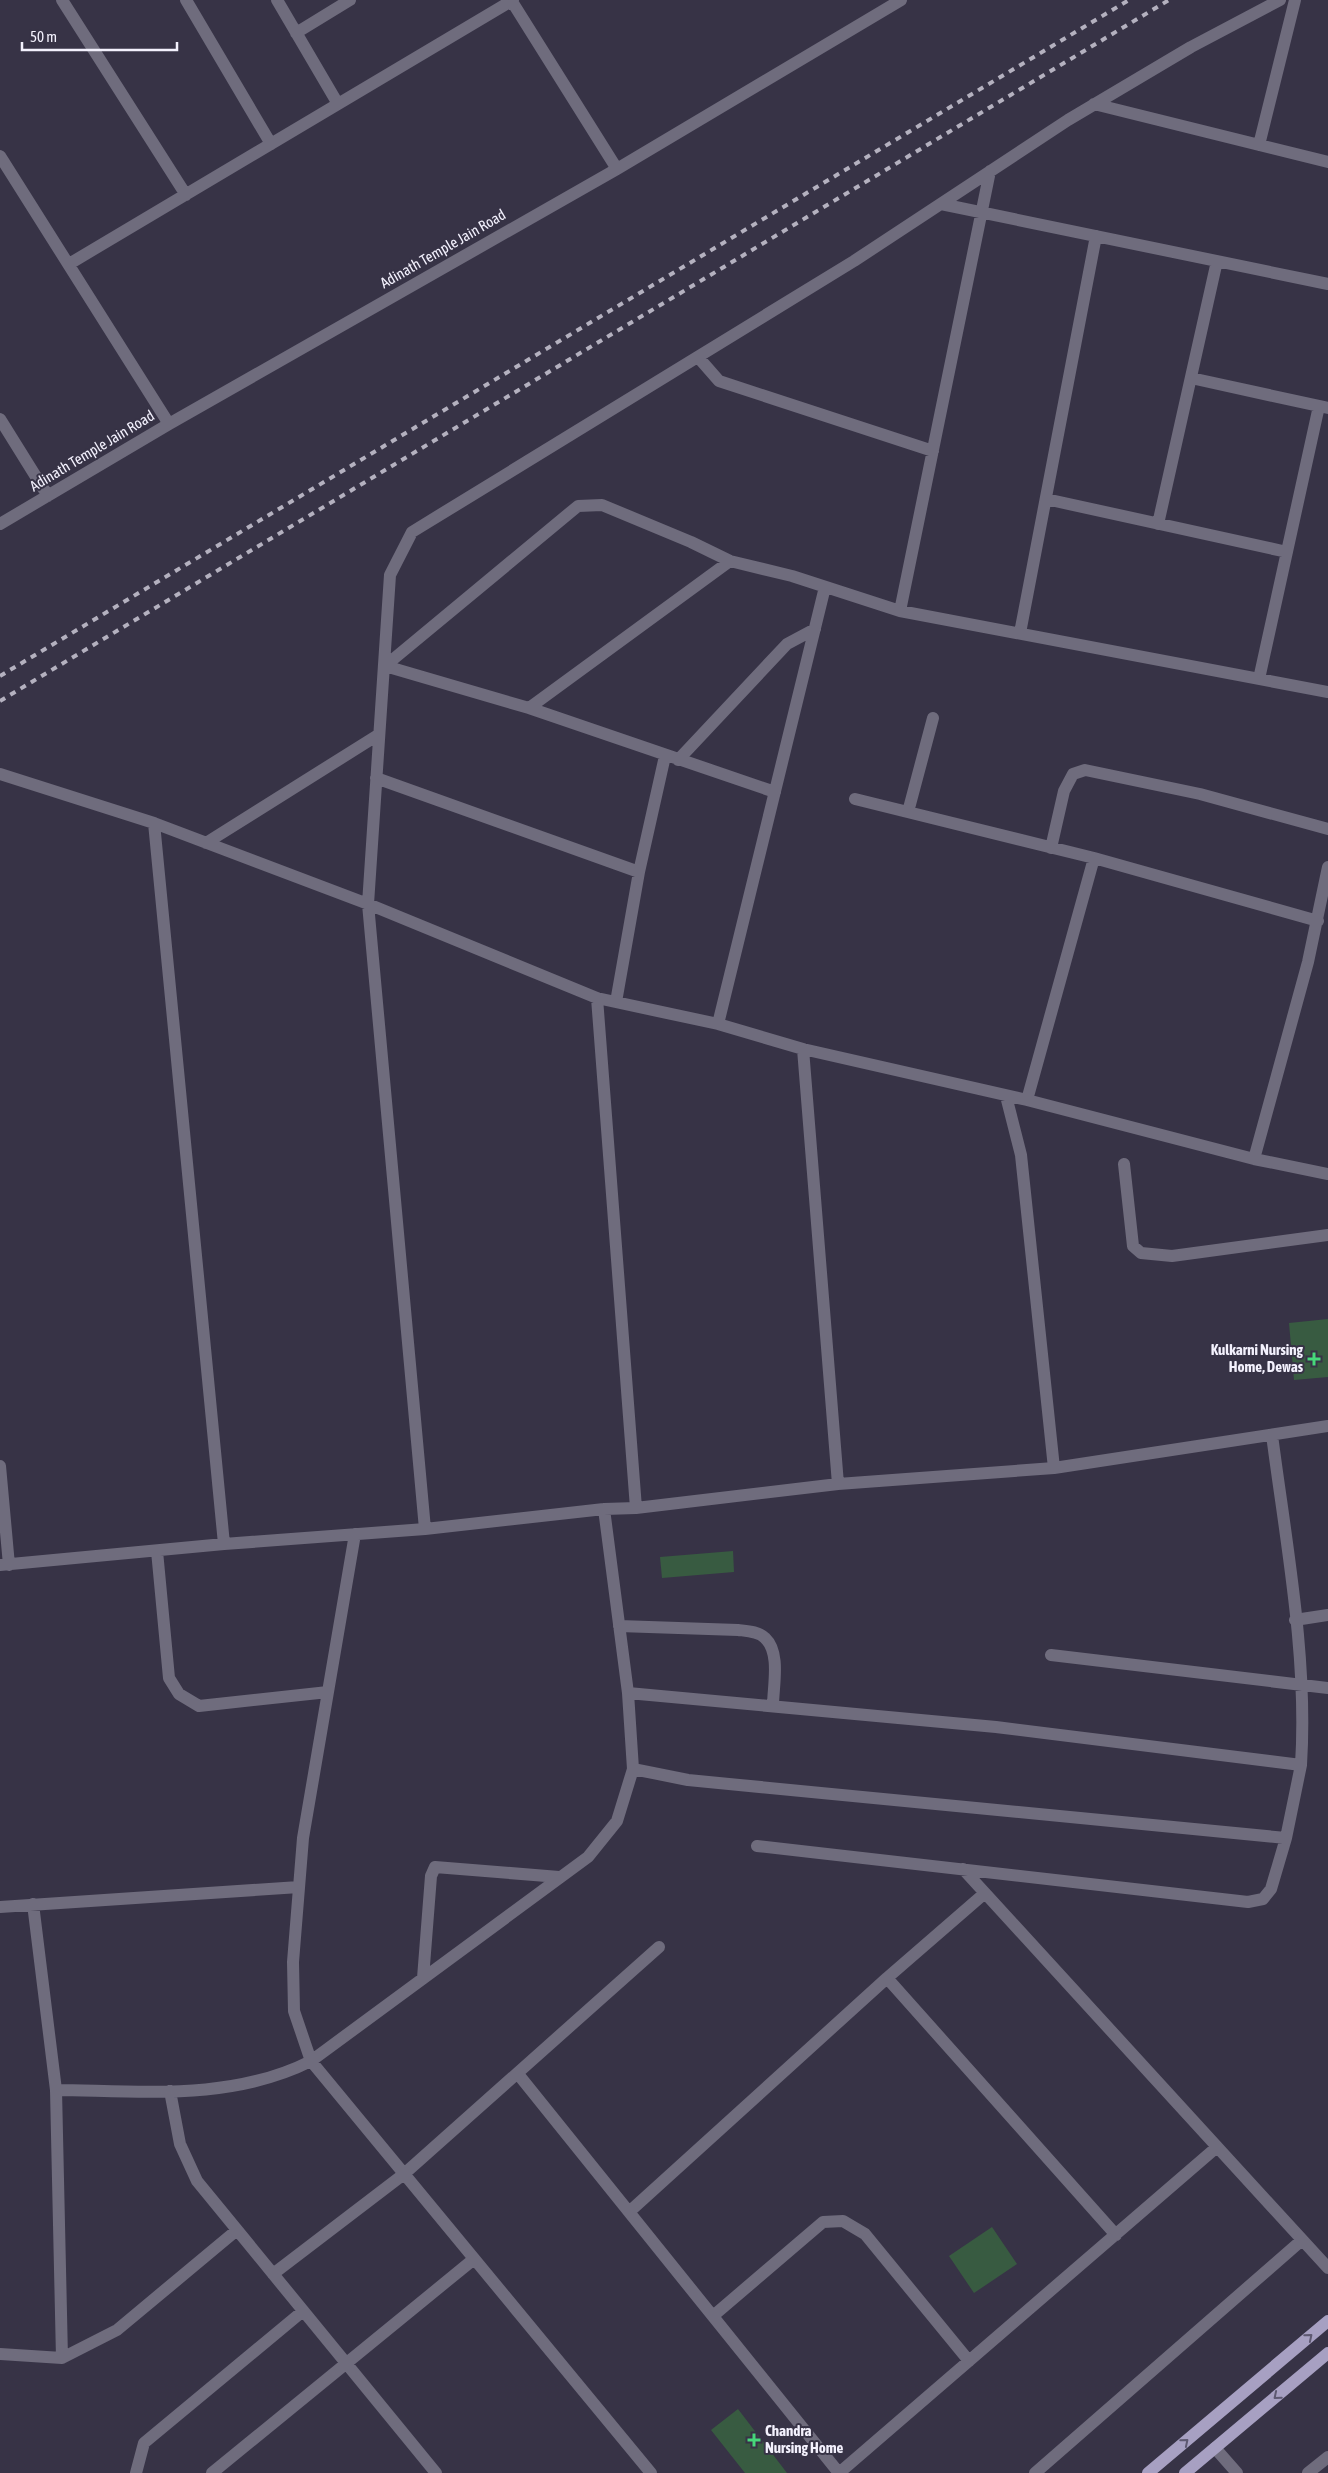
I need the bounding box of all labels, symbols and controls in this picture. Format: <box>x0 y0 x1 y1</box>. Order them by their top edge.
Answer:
scale bar <box>22 20 178 52</box>
text: 50 m <box>30 28 57 45</box>
street label: Adinath Temple Jain Road <box>377 206 509 291</box>
street label: Adinath Temple Jain Road <box>26 407 157 494</box>
place label: Kulkarni Nursing Home, Dewas <box>1211 1341 1304 1375</box>
marker: Kulkarni Nursing Home, Dewas <box>1307 1352 1321 1366</box>
one-way arrow <box>1304 2334 1313 2343</box>
one-way arrow <box>1274 2390 1283 2399</box>
place label: Chandra Nursing Home <box>765 2422 844 2456</box>
marker: Chandra Nursing Home <box>747 2433 761 2447</box>
one-way arrow <box>1179 2439 1188 2447</box>

